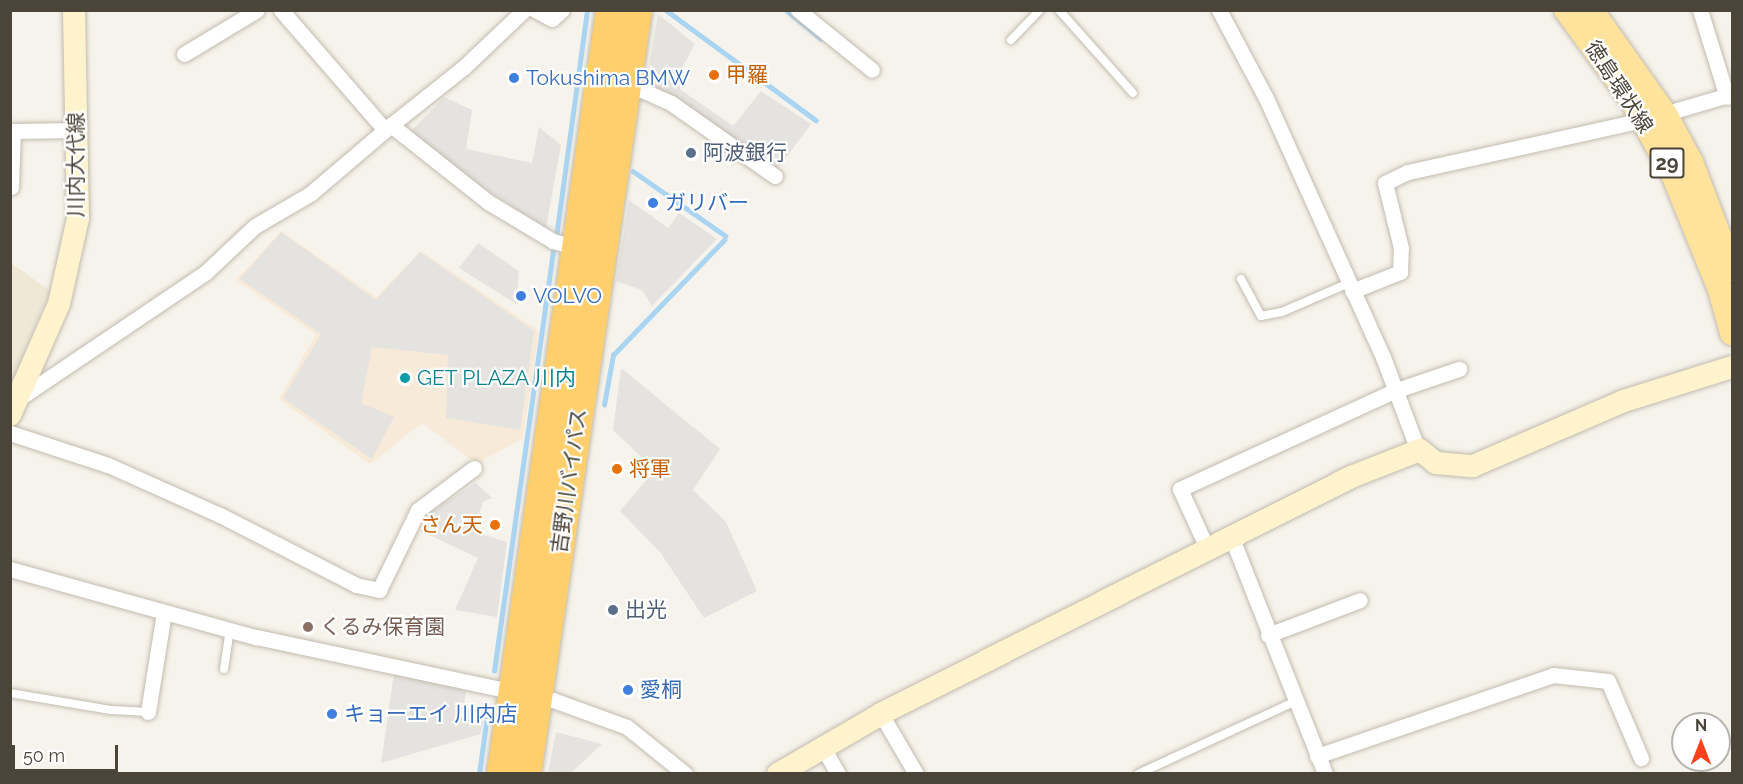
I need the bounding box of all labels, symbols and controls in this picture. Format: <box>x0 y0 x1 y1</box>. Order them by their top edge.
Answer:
street label: 徳島環状線 <box>1580 36 1658 138</box>
place label: 甲羅 <box>726 62 768 88</box>
place label: Tokushima BMW <box>526 65 690 91</box>
marker: 甲羅 <box>707 68 721 82</box>
marker: Tokushima BMW <box>507 71 521 85</box>
street label: 川内大代線 <box>63 113 89 217</box>
place label: 阿波銀行 <box>703 140 787 166</box>
marker: 阿波銀行 <box>684 146 698 160</box>
road number: 29 <box>1649 146 1685 180</box>
place label: ガリバー <box>665 190 749 216</box>
marker: ガリバー <box>646 196 660 210</box>
place label: VOLVO <box>533 283 602 309</box>
marker: VOLVO <box>514 289 528 303</box>
place label: GET PLAZA 川内 <box>417 365 577 391</box>
marker: GET PLAZA 川内 <box>398 371 412 385</box>
street label: 吉野川バイパス <box>546 406 592 556</box>
place label: 将軍 <box>629 456 671 482</box>
marker: 将軍 <box>610 462 624 476</box>
place label: さん天 <box>420 512 483 538</box>
marker: さん天 <box>488 518 502 532</box>
place label: 出光 <box>625 597 667 623</box>
marker: 出光 <box>606 603 620 617</box>
place label: くるみ保育園 <box>320 614 446 640</box>
marker: くるみ保育園 <box>301 620 315 634</box>
place label: 愛桐 <box>640 677 682 703</box>
marker: 愛桐 <box>621 683 635 697</box>
place label: キョーエイ 川内店 <box>344 701 517 727</box>
marker: キョーエイ 川内店 <box>325 707 339 721</box>
north arrow <box>1671 712 1731 772</box>
text: N <box>1695 716 1707 735</box>
scale bar <box>15 733 122 771</box>
text: 50 m <box>23 745 65 766</box>

